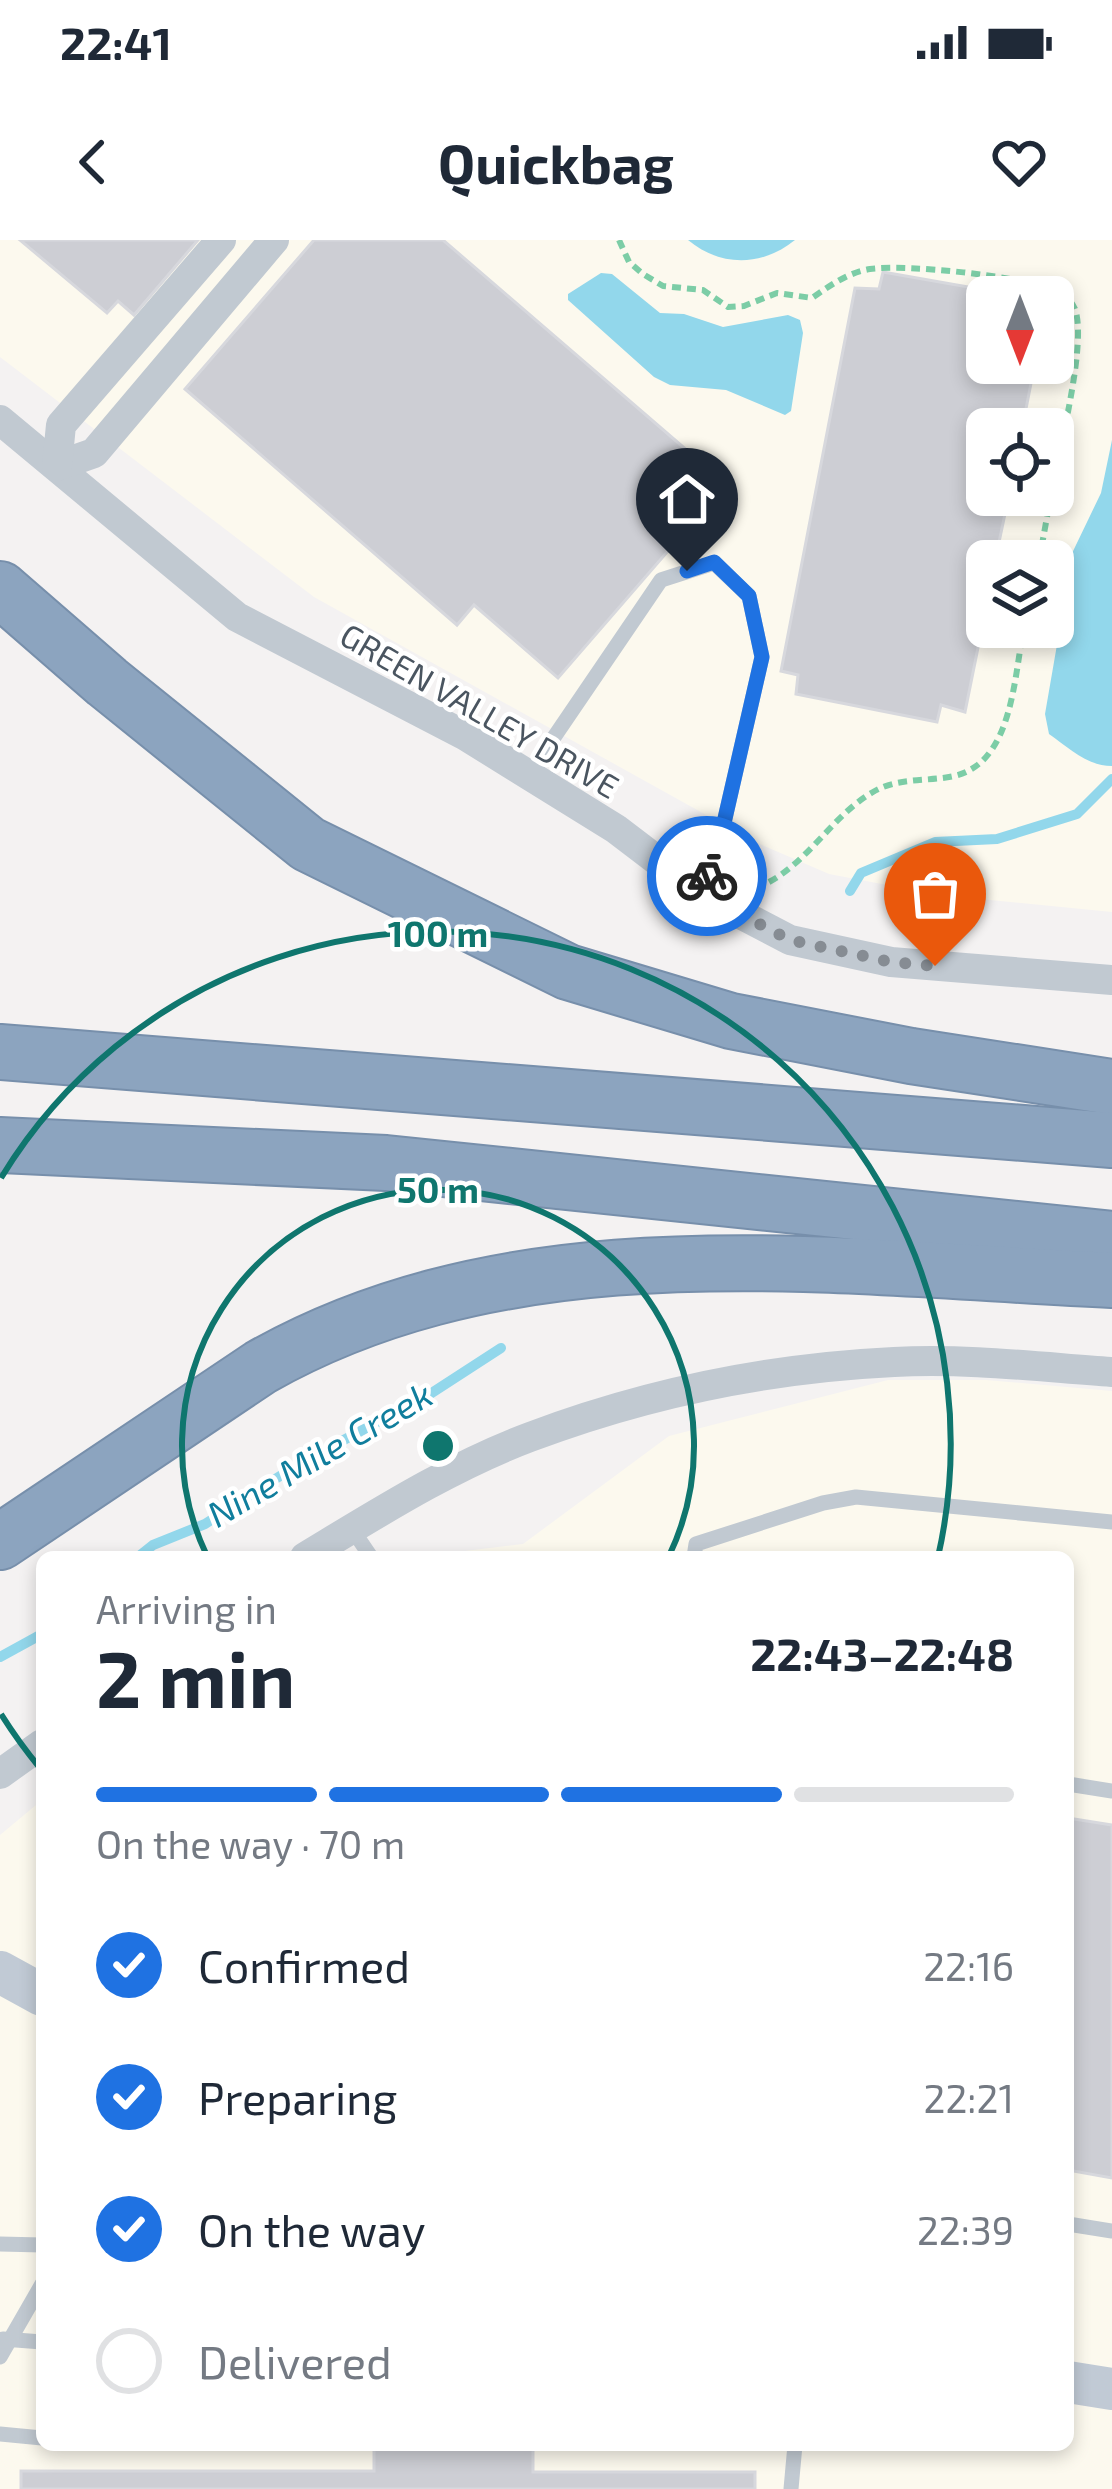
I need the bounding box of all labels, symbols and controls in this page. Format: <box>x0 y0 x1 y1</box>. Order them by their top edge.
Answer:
text: 22:41 <box>60 15 172 69</box>
icon: back <box>60 129 126 195</box>
icon: heart <box>986 129 1052 195</box>
text: Quickbag <box>438 130 674 195</box>
north arrow <box>966 276 1074 384</box>
map controls <box>966 276 1074 648</box>
button: locate <box>966 408 1074 516</box>
pin <box>636 448 738 571</box>
icon: home <box>654 466 720 532</box>
button: layers <box>966 540 1074 648</box>
street label: GREEN VALLEY DRIVE <box>334 614 626 806</box>
courier <box>647 816 767 936</box>
icon: bike <box>674 843 740 909</box>
pin <box>884 843 986 966</box>
icon: bag <box>902 861 968 927</box>
text: 100 m <box>388 911 488 954</box>
text: 50 m <box>397 1167 479 1210</box>
water label: Nine Mile Creek <box>199 1371 439 1535</box>
centre of rings <box>417 1425 459 1467</box>
text: Arriving in <box>96 1585 277 1632</box>
text: 22:43–22:48 <box>750 1626 1014 1680</box>
text: 2 min <box>96 1630 295 1724</box>
text: On the way · 70 m <box>96 1820 405 1867</box>
icon: check <box>96 1932 162 1998</box>
text: Confirmed <box>198 1938 410 1992</box>
text: 22:16 <box>923 1942 1014 1989</box>
icon: check <box>96 2064 162 2130</box>
text: Preparing <box>198 2070 397 2124</box>
text: 22:21 <box>924 2074 1014 2121</box>
icon: check <box>96 2196 162 2262</box>
text: On the way <box>198 2202 425 2256</box>
text: 22:39 <box>917 2206 1014 2253</box>
text: Delivered <box>198 2334 392 2388</box>

